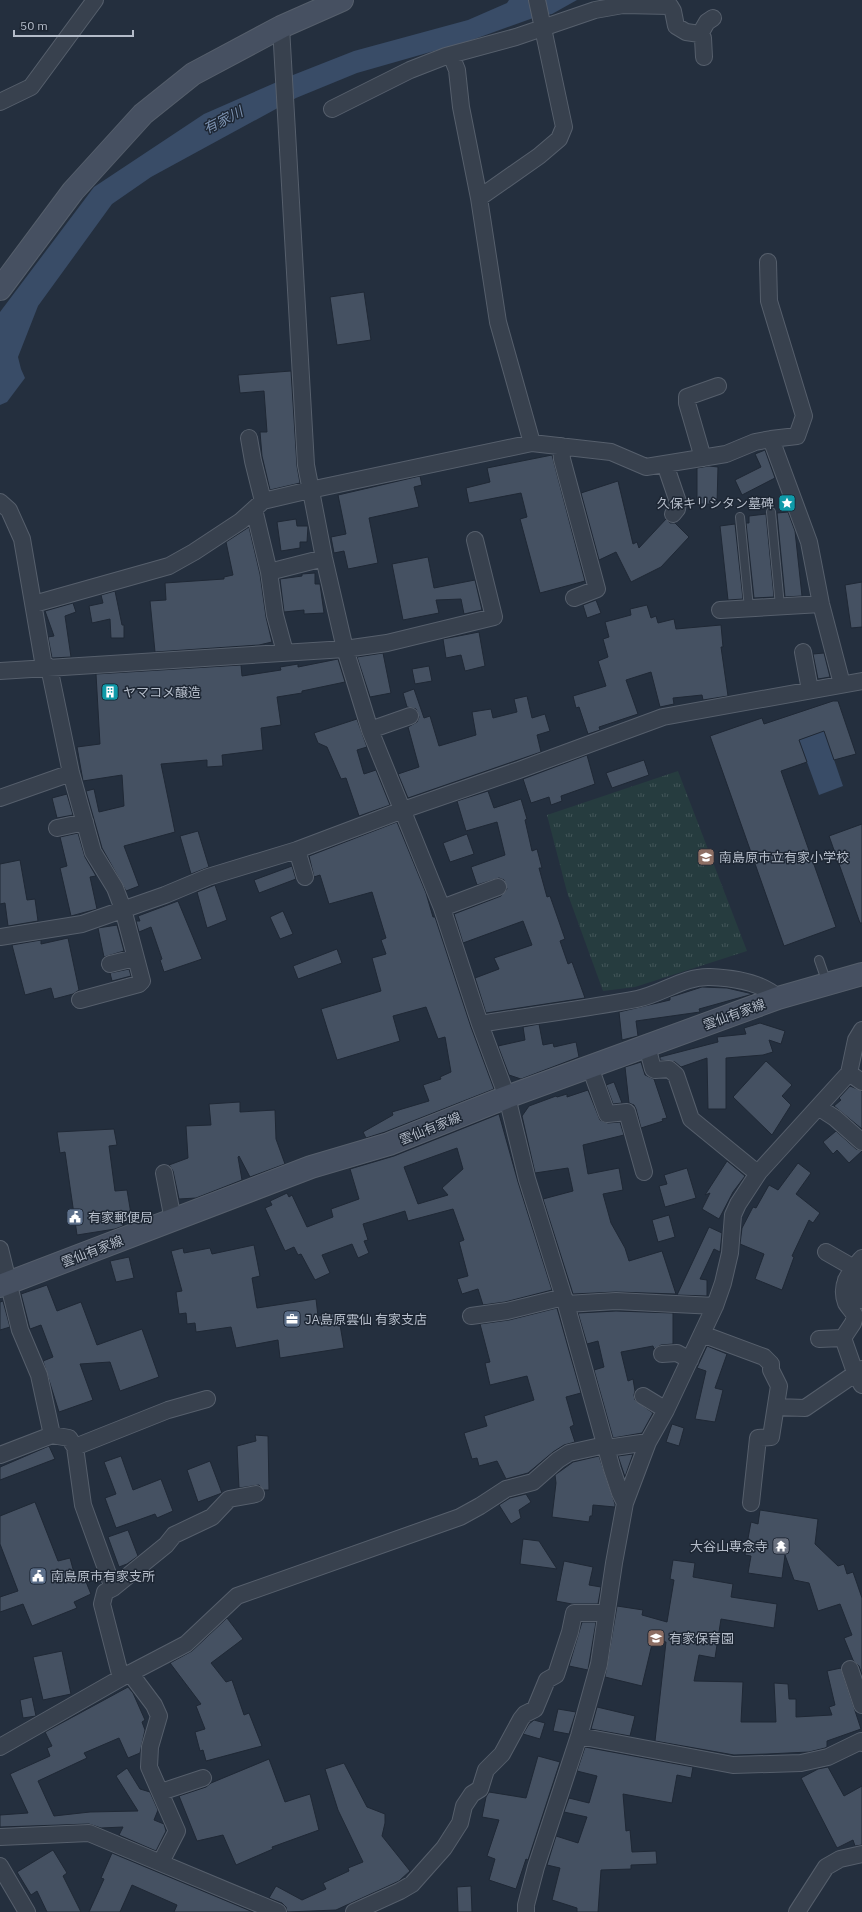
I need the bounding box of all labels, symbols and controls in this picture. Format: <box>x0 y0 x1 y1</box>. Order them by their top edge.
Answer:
scale bar <box>14 12 133 38</box>
text: 50 m <box>20 18 48 33</box>
water label: 有家川 <box>200 102 248 138</box>
place icon: 久保キリシタン墓碑 <box>777 493 797 513</box>
place label: 久保キリシタン墓碑 <box>657 495 774 512</box>
building icon: ヤマコメ醸造 <box>100 682 120 702</box>
place label: ヤマコメ醸造 <box>123 684 201 701</box>
school or university icon: 南島原市立有家小学校 <box>696 847 716 867</box>
place label: 南島原市立有家小学校 <box>719 849 849 866</box>
street label: 雲仙有家線 <box>701 995 768 1034</box>
street label: 雲仙有家線 <box>397 1108 464 1149</box>
public building icon: 有家郵便局 <box>65 1207 85 1227</box>
place label: 有家郵便局 <box>88 1209 153 1226</box>
street label: 雲仙有家線 <box>59 1232 126 1271</box>
office icon: JA島原雲仙 有家支店 <box>282 1309 302 1329</box>
place label: JA島原雲仙 有家支店 <box>305 1311 427 1328</box>
temple icon: 大谷山専念寺 <box>771 1536 791 1556</box>
place label: 大谷山専念寺 <box>690 1538 768 1555</box>
public building icon: 南島原市有家支所 <box>28 1566 48 1586</box>
place label: 南島原市有家支所 <box>51 1568 155 1585</box>
school or university icon: 有家保育園 <box>646 1628 666 1648</box>
place label: 有家保育園 <box>669 1630 734 1647</box>

